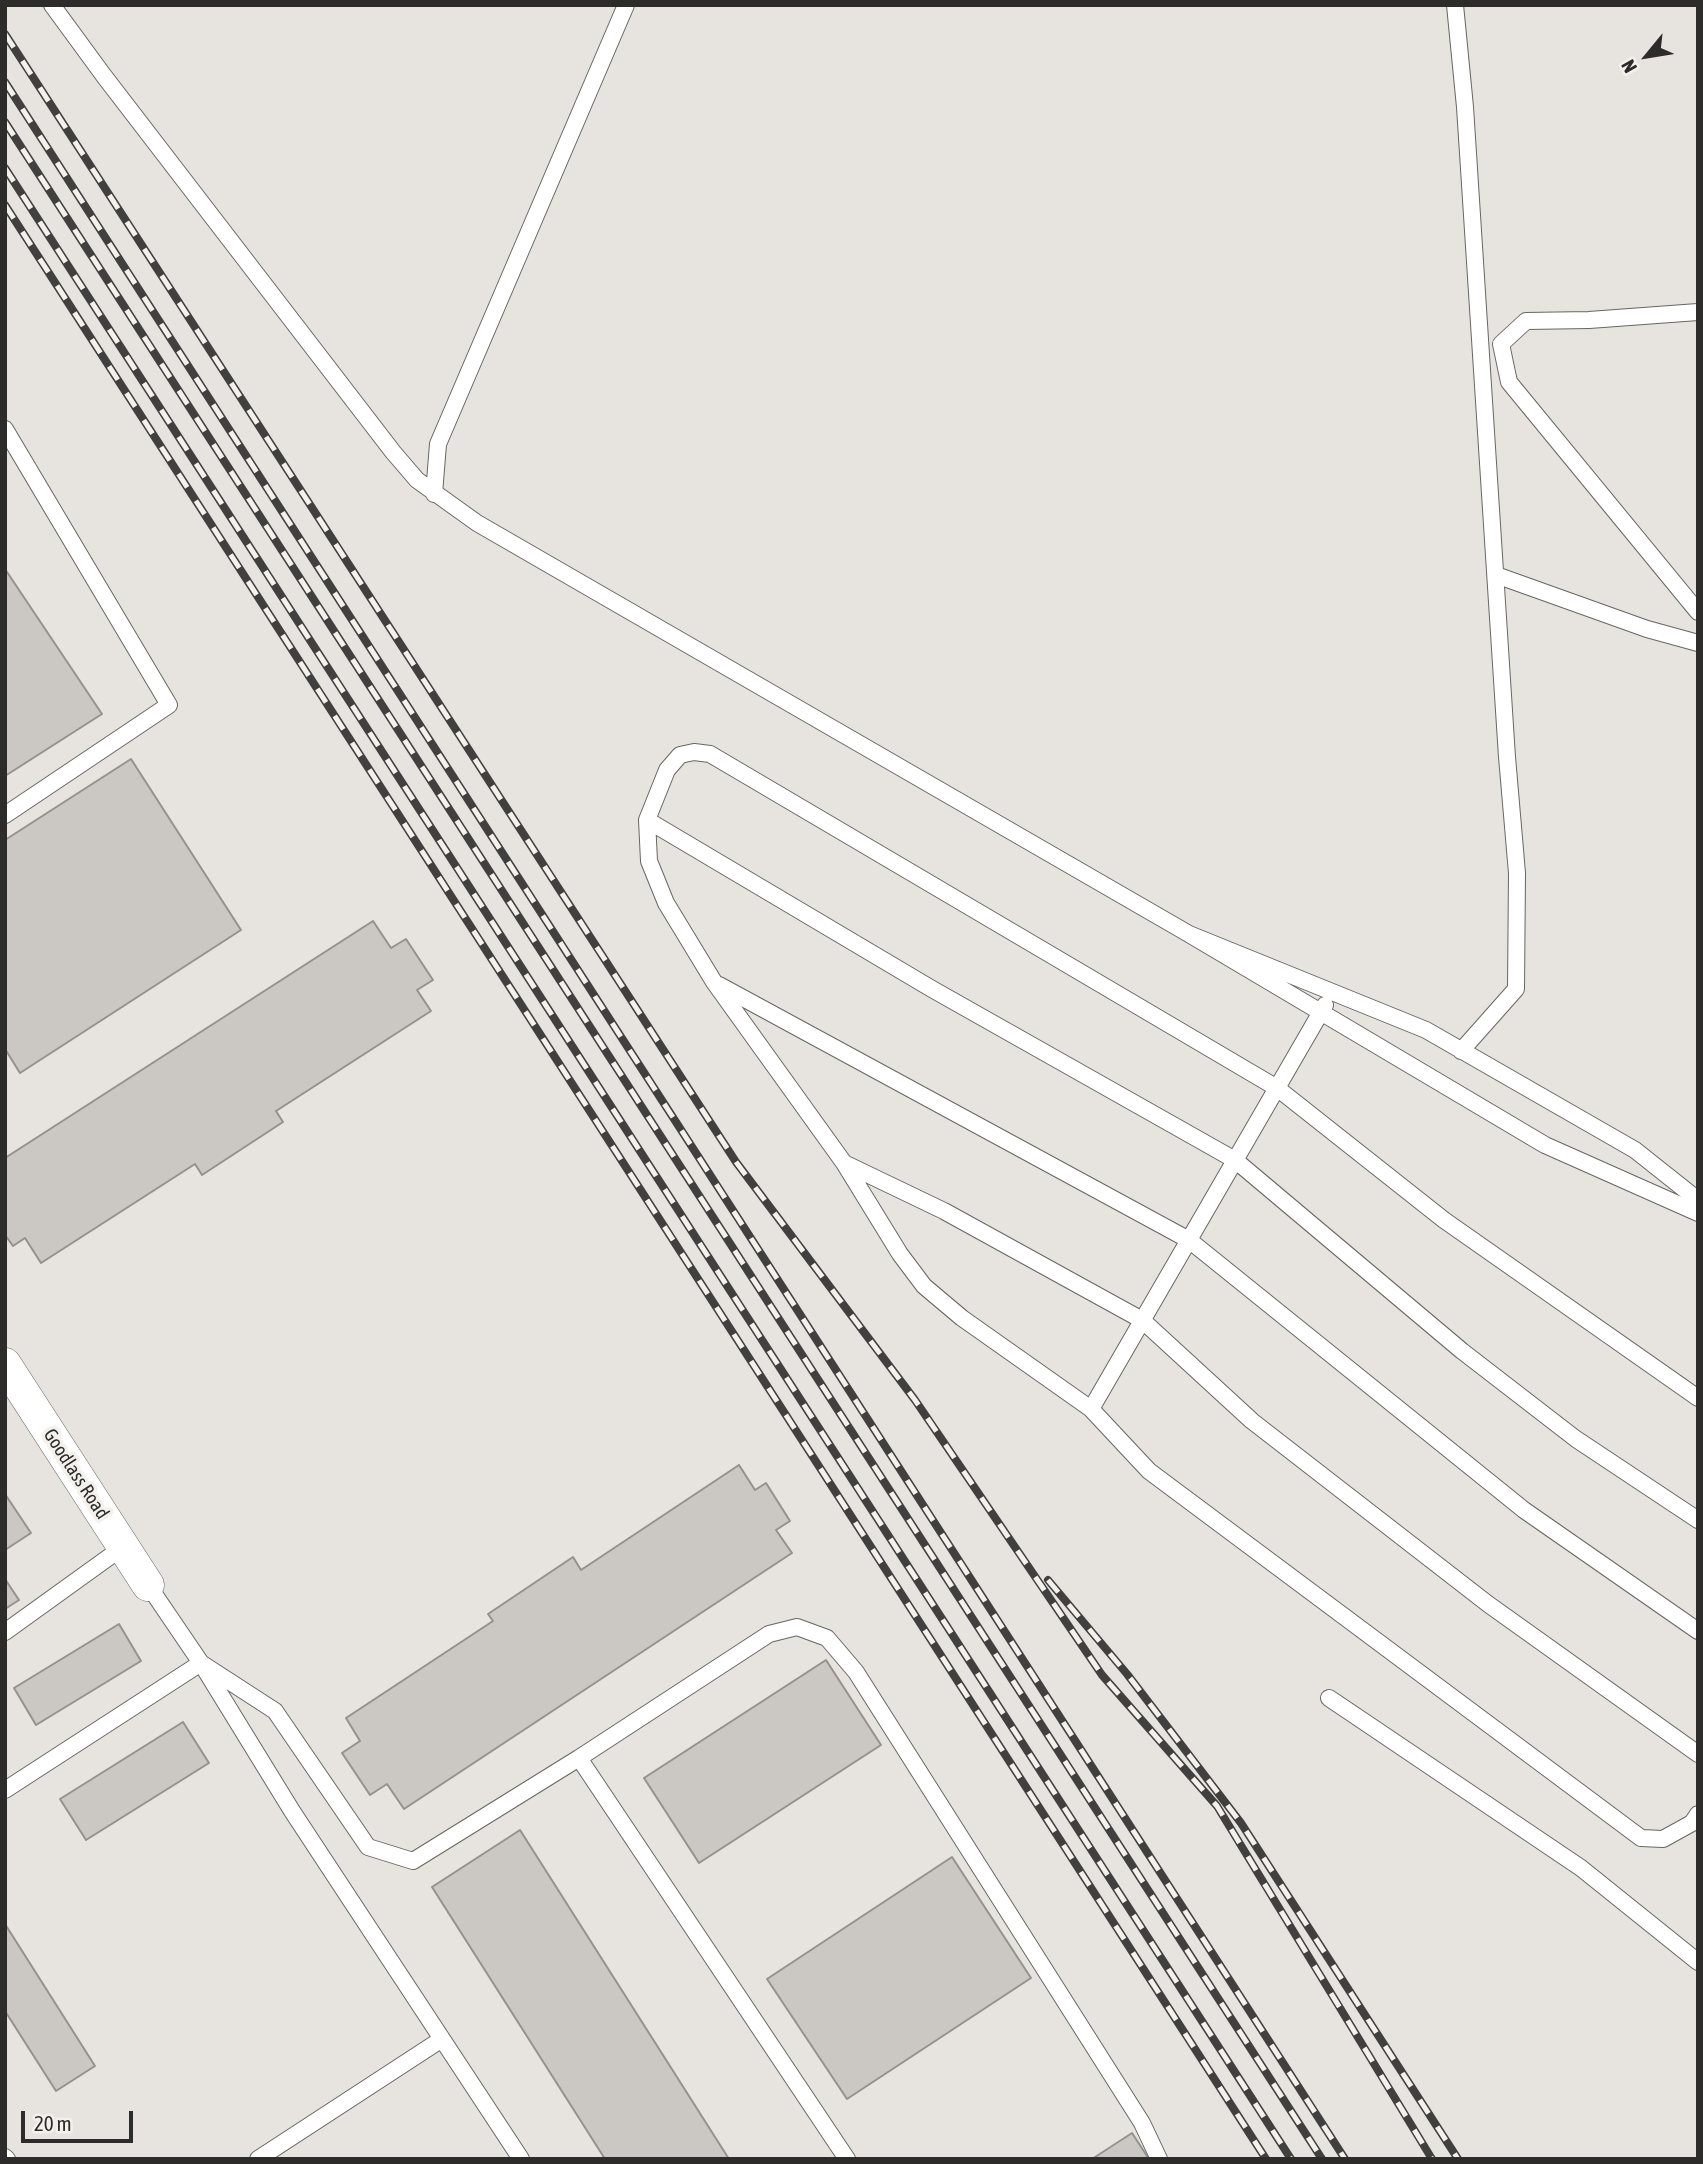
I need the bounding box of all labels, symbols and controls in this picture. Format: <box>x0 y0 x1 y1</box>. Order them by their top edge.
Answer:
north arrow <box>1612 21 1682 91</box>
text: N <box>1616 56 1641 77</box>
street label: Goodlass Road <box>38 1425 114 1523</box>
scale bar <box>24 2098 136 2142</box>
text: 20 m <box>34 2111 72 2135</box>

